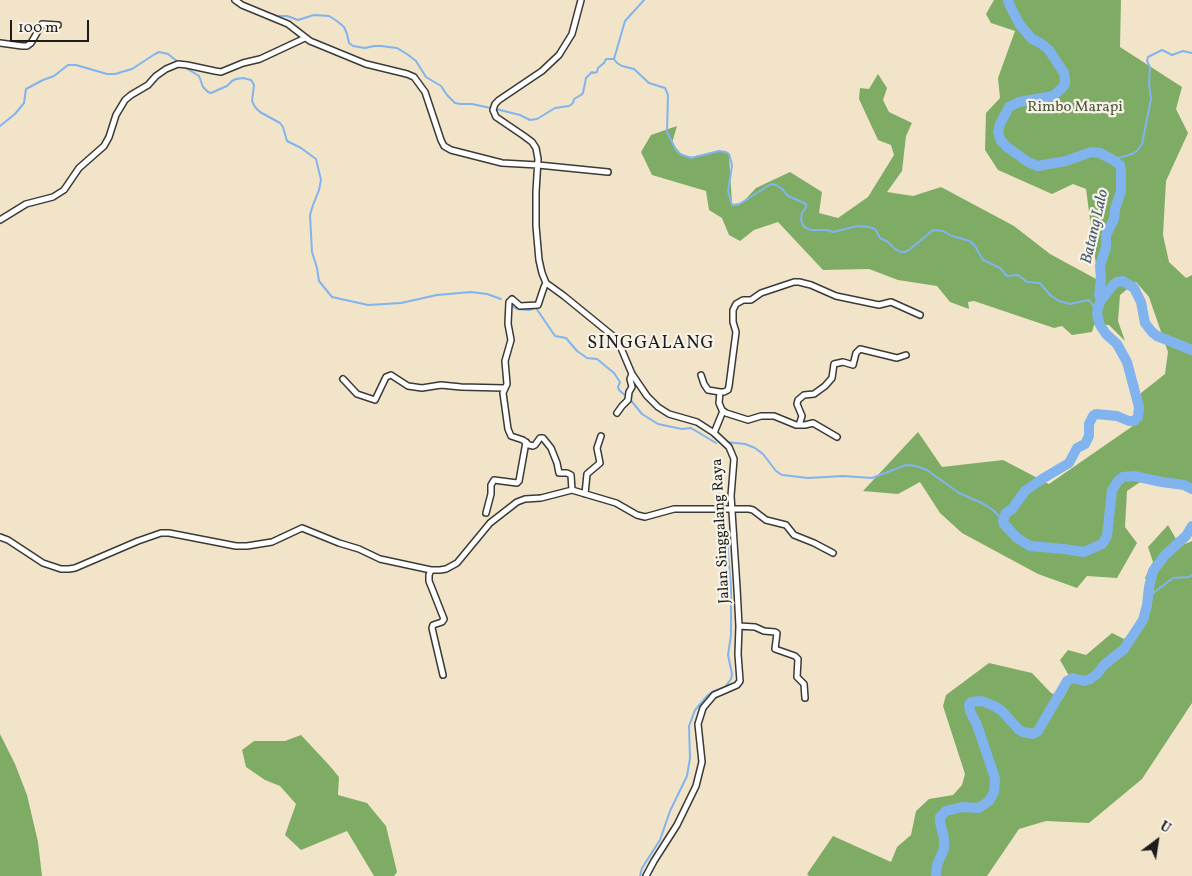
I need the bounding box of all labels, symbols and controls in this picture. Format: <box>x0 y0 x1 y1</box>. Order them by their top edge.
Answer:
scale bar <box>12 10 91 42</box>
text: 100 m <box>18 18 58 39</box>
park label: Rimbo Marapi <box>1027 99 1123 117</box>
water label: Batang Lalo <box>1078 188 1114 266</box>
district label: SINGGALANG <box>586 334 716 356</box>
street label: Jalan Singgalang Raya <box>709 458 735 604</box>
north arrow <box>1132 816 1182 866</box>
text: U <box>1156 817 1174 838</box>

